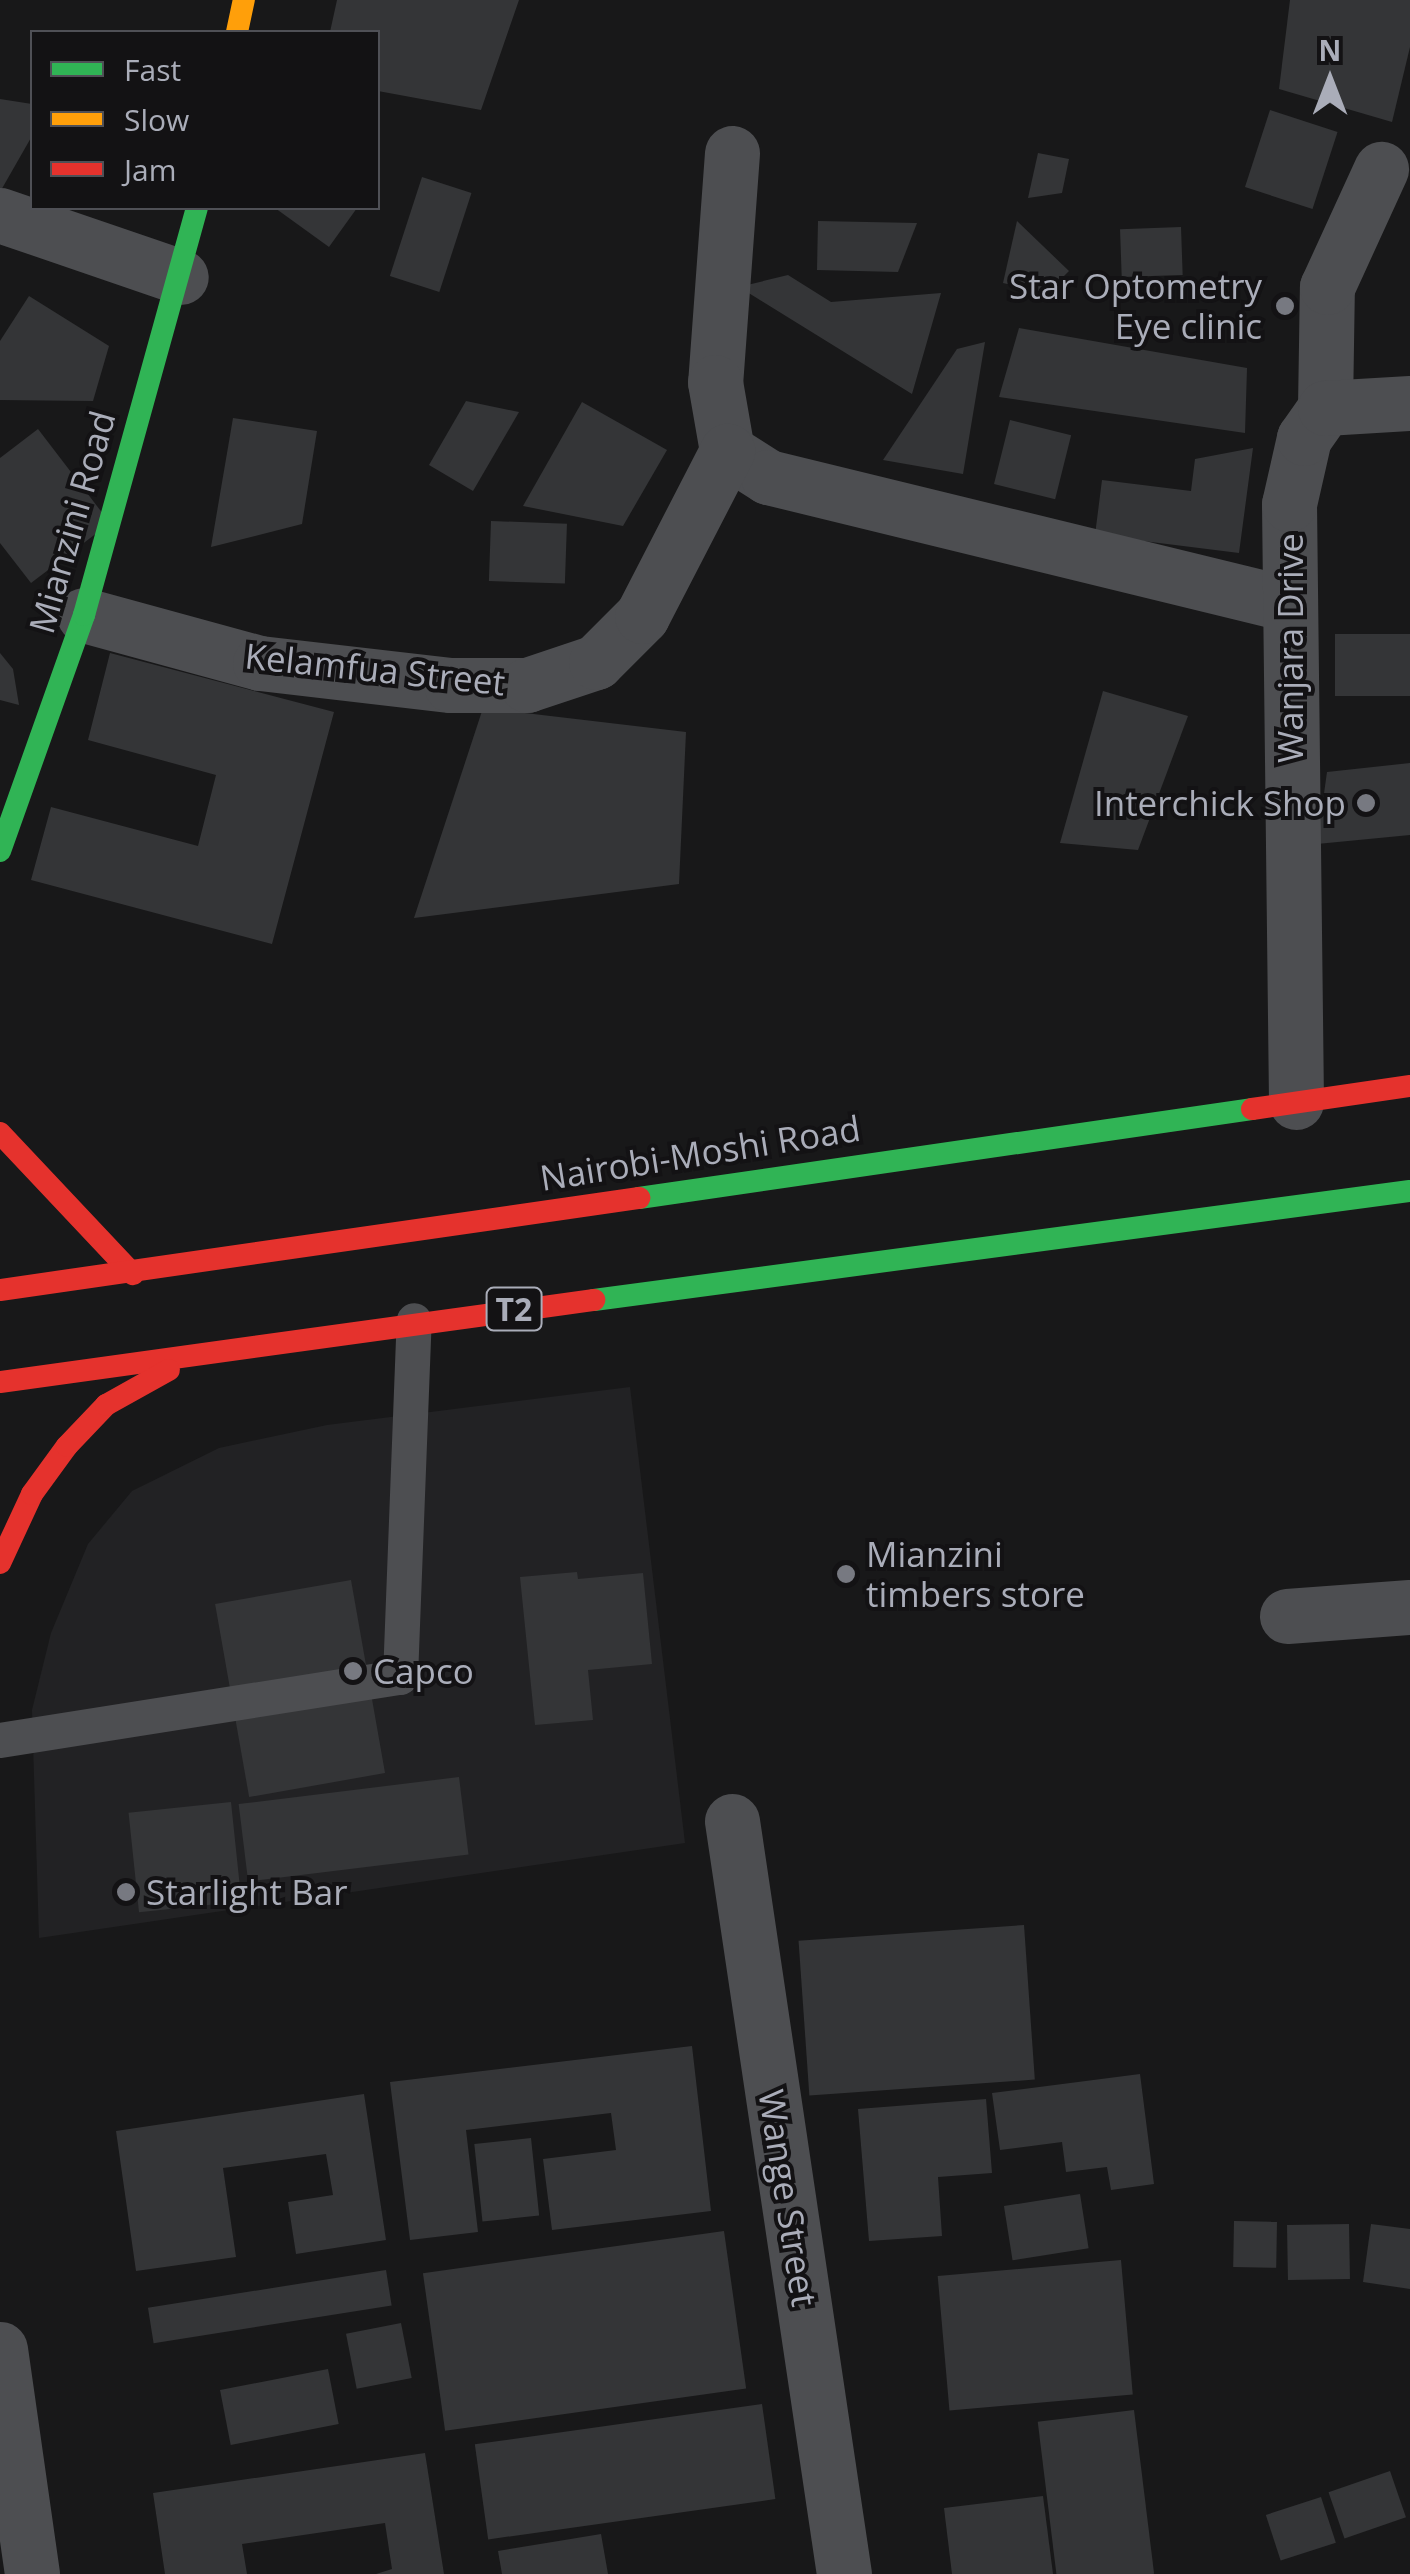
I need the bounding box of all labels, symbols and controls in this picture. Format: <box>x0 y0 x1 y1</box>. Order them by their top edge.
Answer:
legend <box>30 30 380 210</box>
north arrow <box>1280 30 1380 130</box>
text: N <box>1319 31 1341 69</box>
text: Fast <box>124 49 181 90</box>
text: Slow <box>124 99 189 140</box>
text: Jam <box>124 149 177 190</box>
place label: Star Optometry Eye clinic <box>1009 265 1262 347</box>
marker: Star Optometry Eye clinic <box>1272 293 1298 319</box>
street label: Mianzini Road <box>20 406 124 638</box>
street label: Wanjara Drive <box>1269 533 1311 763</box>
street label: Kelamfua Street <box>243 634 507 704</box>
place label: Interchick Shop <box>1094 782 1346 824</box>
marker: Interchick Shop <box>1355 792 1377 814</box>
street label: Nairobi-Moshi Road <box>537 1107 863 1199</box>
road number: T2 <box>484 1282 544 1336</box>
place label: Mianzini timbers store <box>866 1533 1085 1615</box>
marker: Mianzini timbers store <box>835 1563 857 1585</box>
place label: Capco <box>373 1650 474 1692</box>
marker: Capco <box>342 1660 364 1682</box>
place label: Starlight Bar <box>146 1871 347 1913</box>
marker: Starlight Bar <box>115 1881 137 1903</box>
street label: Wange Street <box>750 2087 826 2309</box>

